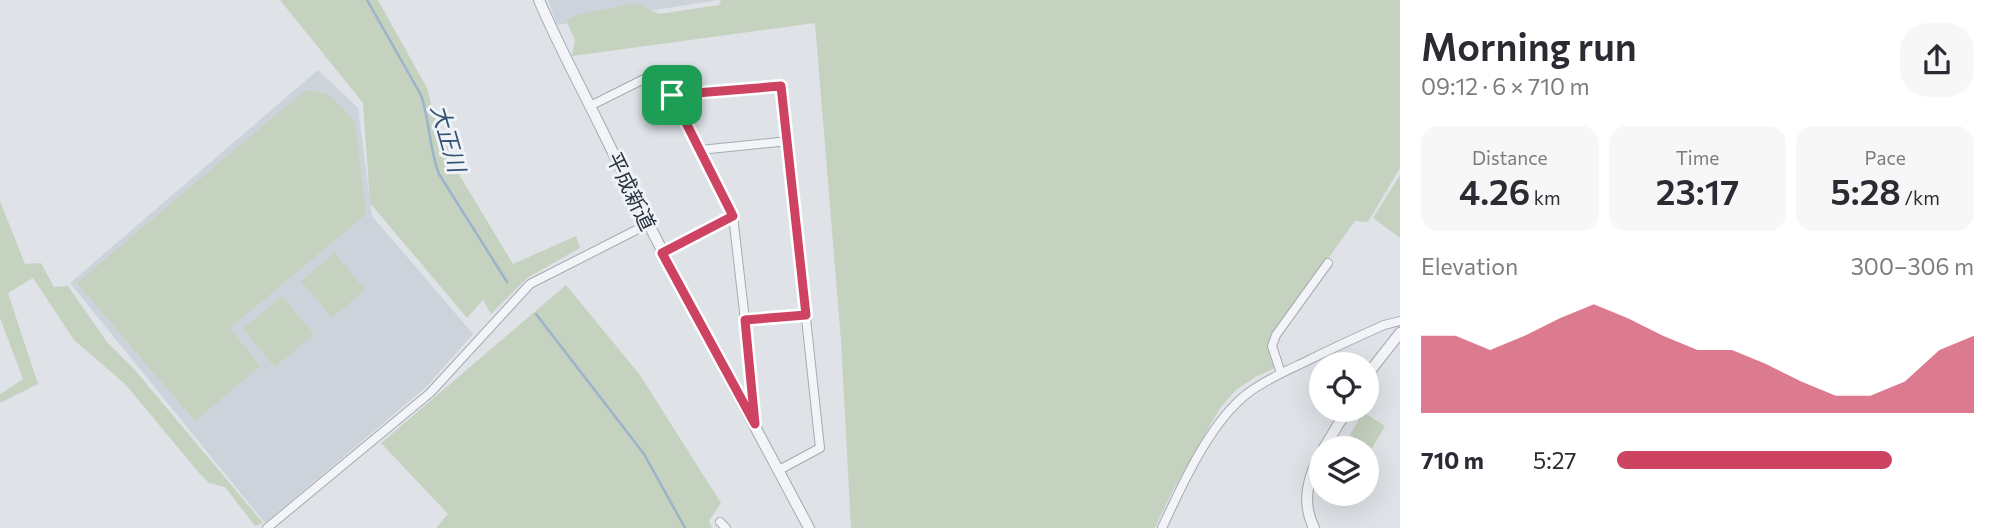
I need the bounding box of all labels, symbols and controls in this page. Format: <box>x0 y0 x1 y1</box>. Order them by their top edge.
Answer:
text: Morning run <box>1421 22 1637 69</box>
button: share <box>1900 23 1974 97</box>
pin <box>642 65 702 125</box>
text: 09:12 · 6 × 710 m <box>1421 72 1589 100</box>
icon: arrive <box>653 76 691 114</box>
water label: 大正川 <box>426 101 473 178</box>
text: Distance <box>1472 146 1548 169</box>
text: Time <box>1676 146 1719 169</box>
text: Pace <box>1865 146 1906 169</box>
street label: 平成新道 <box>602 148 662 234</box>
text: 4.26 <box>1459 169 1530 212</box>
text: 23:17 <box>1656 169 1739 212</box>
text: 5:28 <box>1831 169 1901 212</box>
text: km <box>1530 186 1561 209</box>
text: /km <box>1901 186 1940 209</box>
text: Elevation <box>1421 252 1518 280</box>
text: 300–306 m <box>1851 252 1974 280</box>
map controls <box>1309 352 1379 506</box>
button: locate <box>1309 352 1379 422</box>
button: layers <box>1309 436 1379 506</box>
text: 710 m <box>1421 446 1484 474</box>
text: 5:27 <box>1533 446 1576 474</box>

